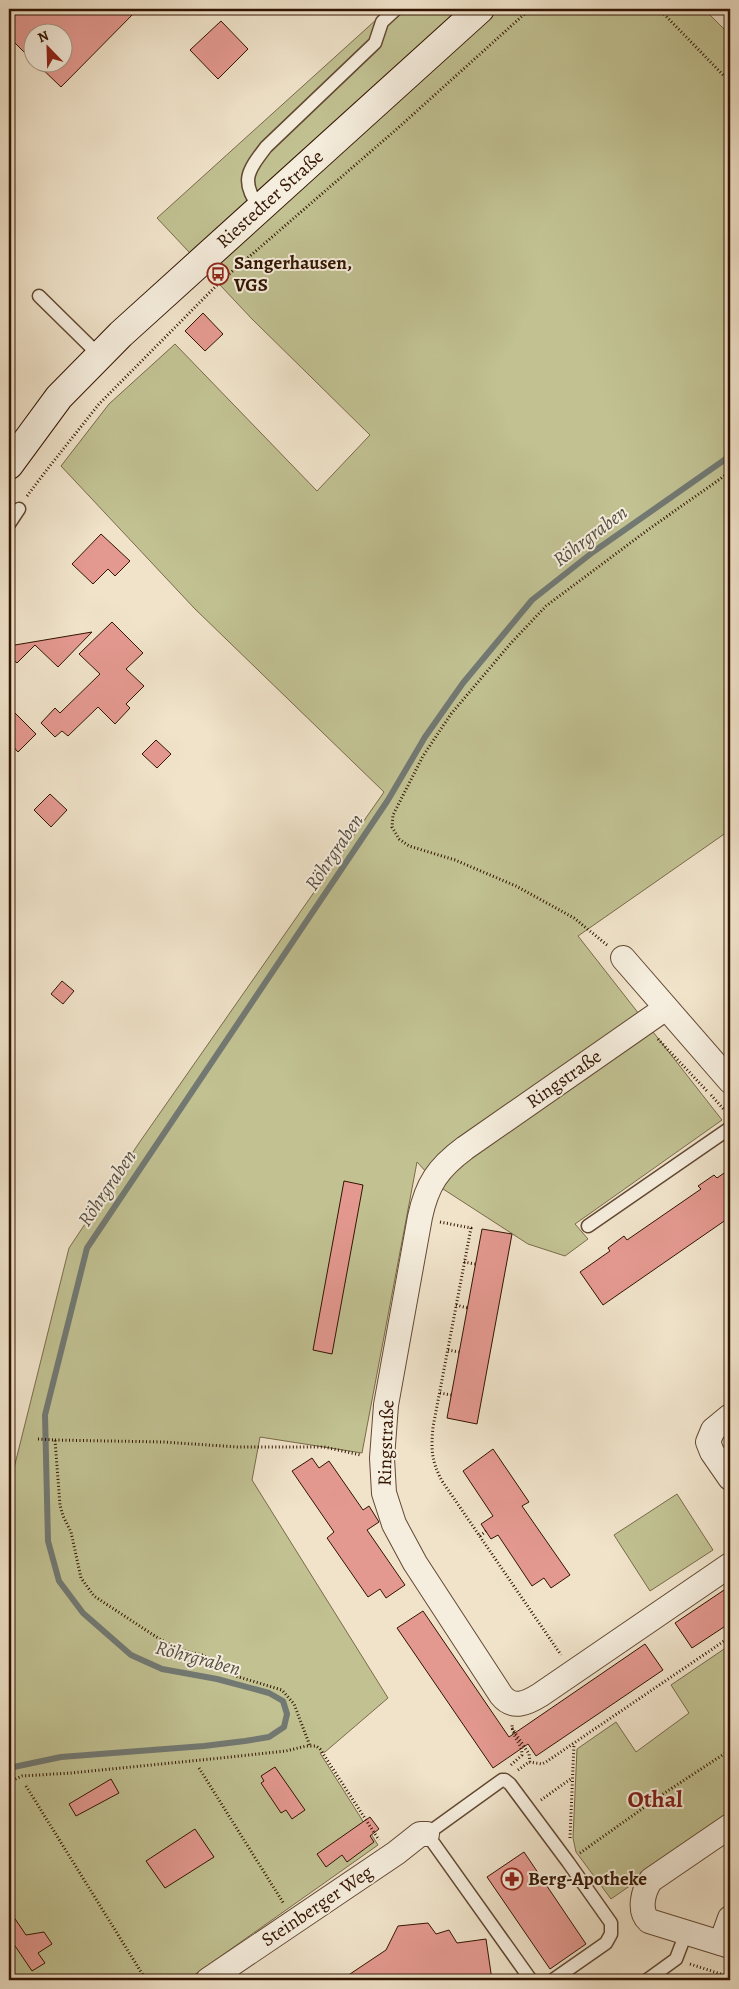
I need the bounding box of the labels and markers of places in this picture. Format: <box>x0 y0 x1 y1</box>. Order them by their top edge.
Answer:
place label: Sangerhausen, VGS <box>233 250 352 298</box>
bus stop icon: Sangerhausen, VGS <box>206 262 230 286</box>
place label: Berg-Apotheke <box>528 1866 647 1892</box>
pharmacy icon: Berg-Apotheke <box>500 1867 524 1891</box>

